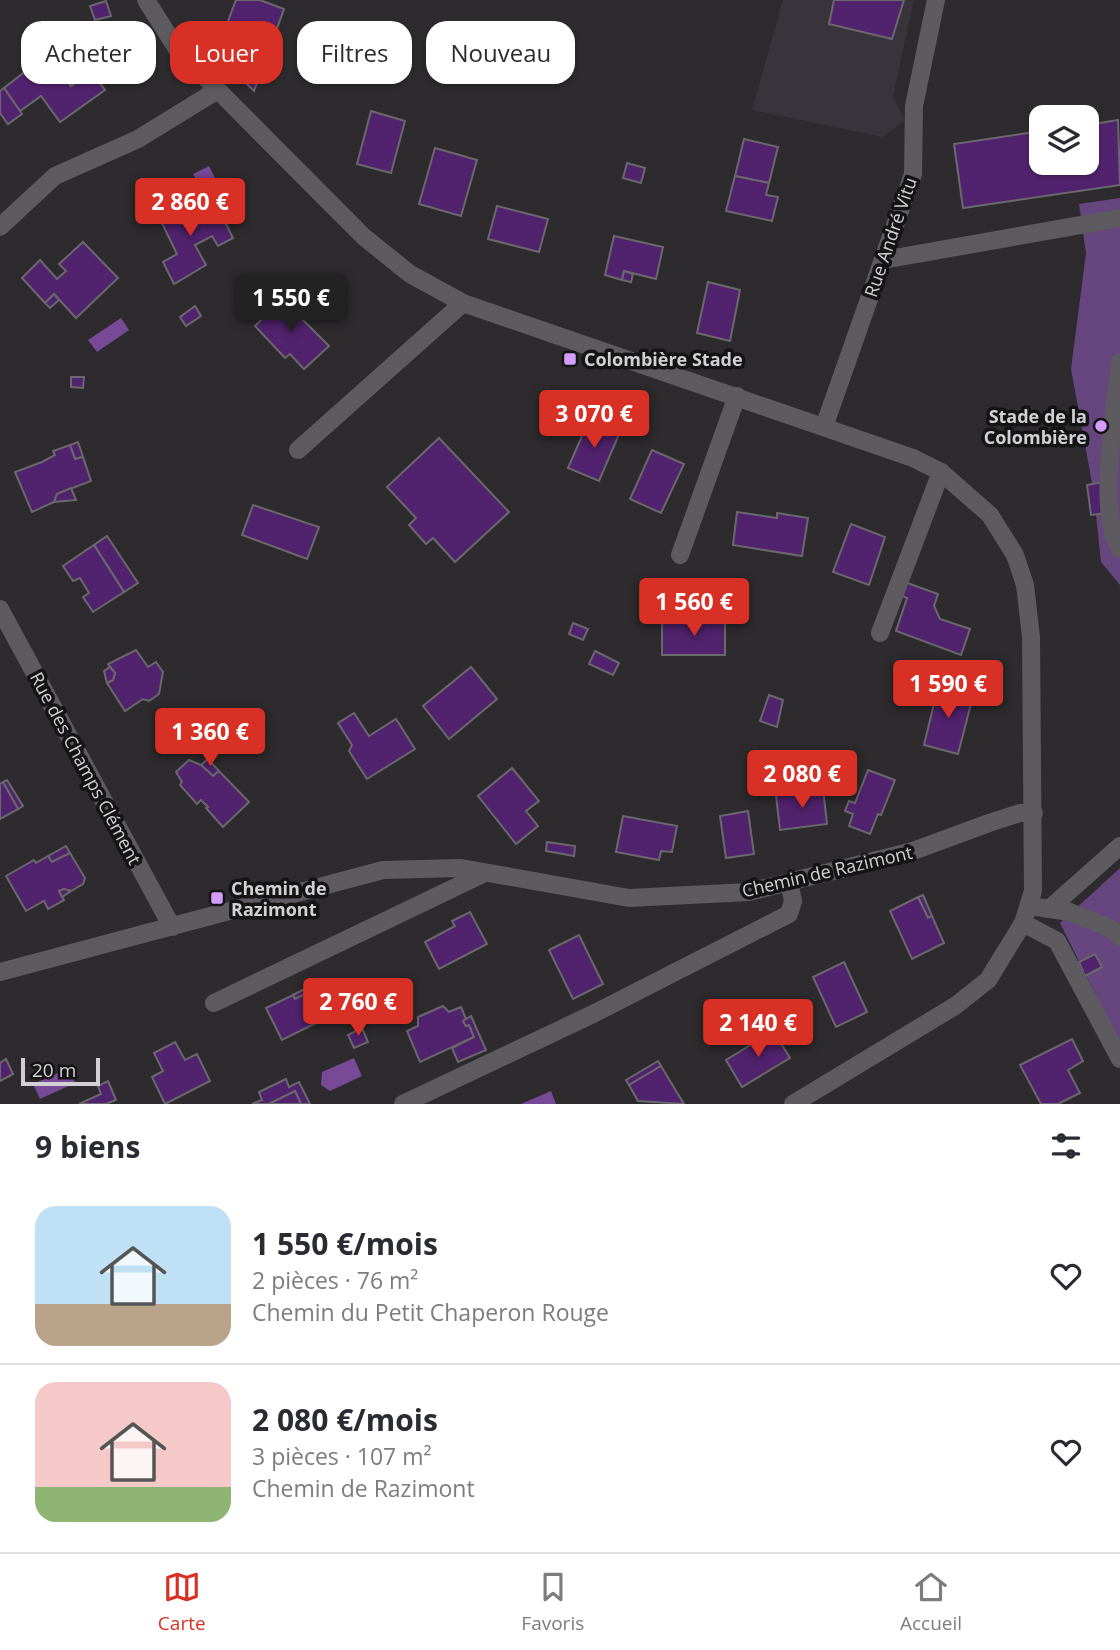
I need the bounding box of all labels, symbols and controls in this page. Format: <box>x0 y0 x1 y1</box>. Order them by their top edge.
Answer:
chip: Acheter <box>21 21 156 84</box>
chip: Louer <box>170 21 283 84</box>
chip: Filtres <box>297 21 412 84</box>
chip: Nouveau <box>426 21 575 84</box>
map controls <box>1029 105 1099 175</box>
button: layers <box>1029 105 1099 175</box>
street label: Rue André Vitu <box>858 174 922 300</box>
pin: 2 860 € <box>125 178 255 238</box>
text: 2 860 € <box>151 185 229 217</box>
pin: 1 550 € <box>226 274 356 334</box>
text: 1 550 € <box>252 281 330 313</box>
place label: Colombière Stade <box>584 347 743 371</box>
marker: Colombière Stade <box>562 351 578 367</box>
pin: 3 070 € <box>529 391 659 450</box>
text: 3 070 € <box>555 397 633 429</box>
place label: Stade de la Colombière <box>984 404 1087 449</box>
marker: Stade de la Colombière <box>1093 418 1109 434</box>
pin: 1 560 € <box>629 578 759 638</box>
text: 1 560 € <box>655 585 733 617</box>
pin: 1 590 € <box>883 660 1013 720</box>
text: 1 590 € <box>909 667 987 699</box>
street label: Rue des Champs Clément <box>25 668 147 868</box>
pin: 1 360 € <box>145 708 275 768</box>
text: 1 360 € <box>171 715 249 747</box>
pin: 2 080 € <box>737 750 867 810</box>
text: 2 080 € <box>763 757 841 789</box>
street label: Chemin de Razimont <box>739 840 915 902</box>
place label: Chemin de Razimont <box>231 876 327 921</box>
marker: Chemin de Razimont <box>209 890 225 906</box>
pin: 2 760 € <box>293 978 423 1038</box>
text: 2 760 € <box>319 985 397 1017</box>
pin: 2 140 € <box>693 1000 823 1059</box>
text: 2 140 € <box>719 1006 797 1038</box>
scale bar <box>21 1055 100 1087</box>
text: 20 m <box>32 1057 76 1083</box>
text: 9 biens <box>35 1126 140 1167</box>
icon: filters <box>1047 1127 1085 1165</box>
text: 1 550 €/mois <box>252 1223 438 1264</box>
icon: home <box>91 1234 175 1318</box>
icon: heart <box>1047 1257 1085 1295</box>
text: 2 pièces · 76 m² <box>252 1264 418 1296</box>
text: Chemin du Petit Chaperon Rouge <box>252 1296 609 1328</box>
text: 2 080 €/mois <box>252 1399 438 1440</box>
icon: home <box>91 1410 175 1494</box>
icon: heart <box>1047 1433 1085 1471</box>
text: 3 pièces · 107 m² <box>252 1440 432 1472</box>
text: Chemin de Razimont <box>252 1472 475 1504</box>
tab: Carte <box>158 1568 206 1636</box>
tab: Favoris <box>521 1568 584 1636</box>
tab: Accueil <box>900 1568 962 1636</box>

